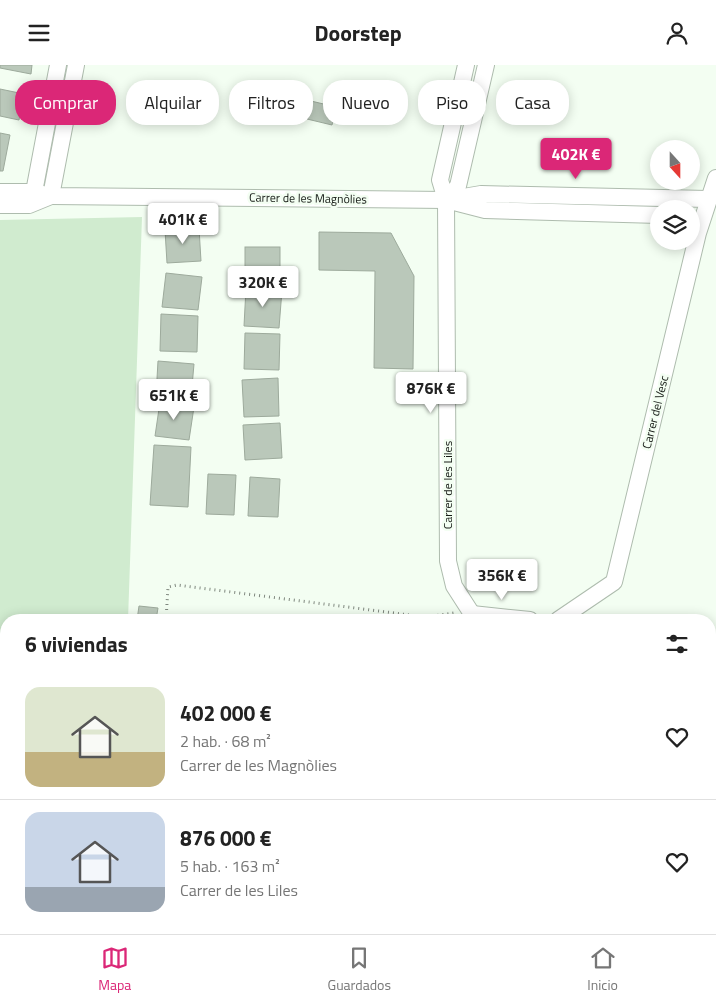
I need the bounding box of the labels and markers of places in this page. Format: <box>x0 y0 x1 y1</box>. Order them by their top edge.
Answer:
pin: 402K € <box>535 137 617 180</box>
pin: 401K € <box>142 203 224 245</box>
pin: 320K € <box>222 265 304 308</box>
pin: 876K € <box>390 371 472 414</box>
pin: 651K € <box>133 379 215 421</box>
pin: 356K € <box>461 559 543 601</box>

